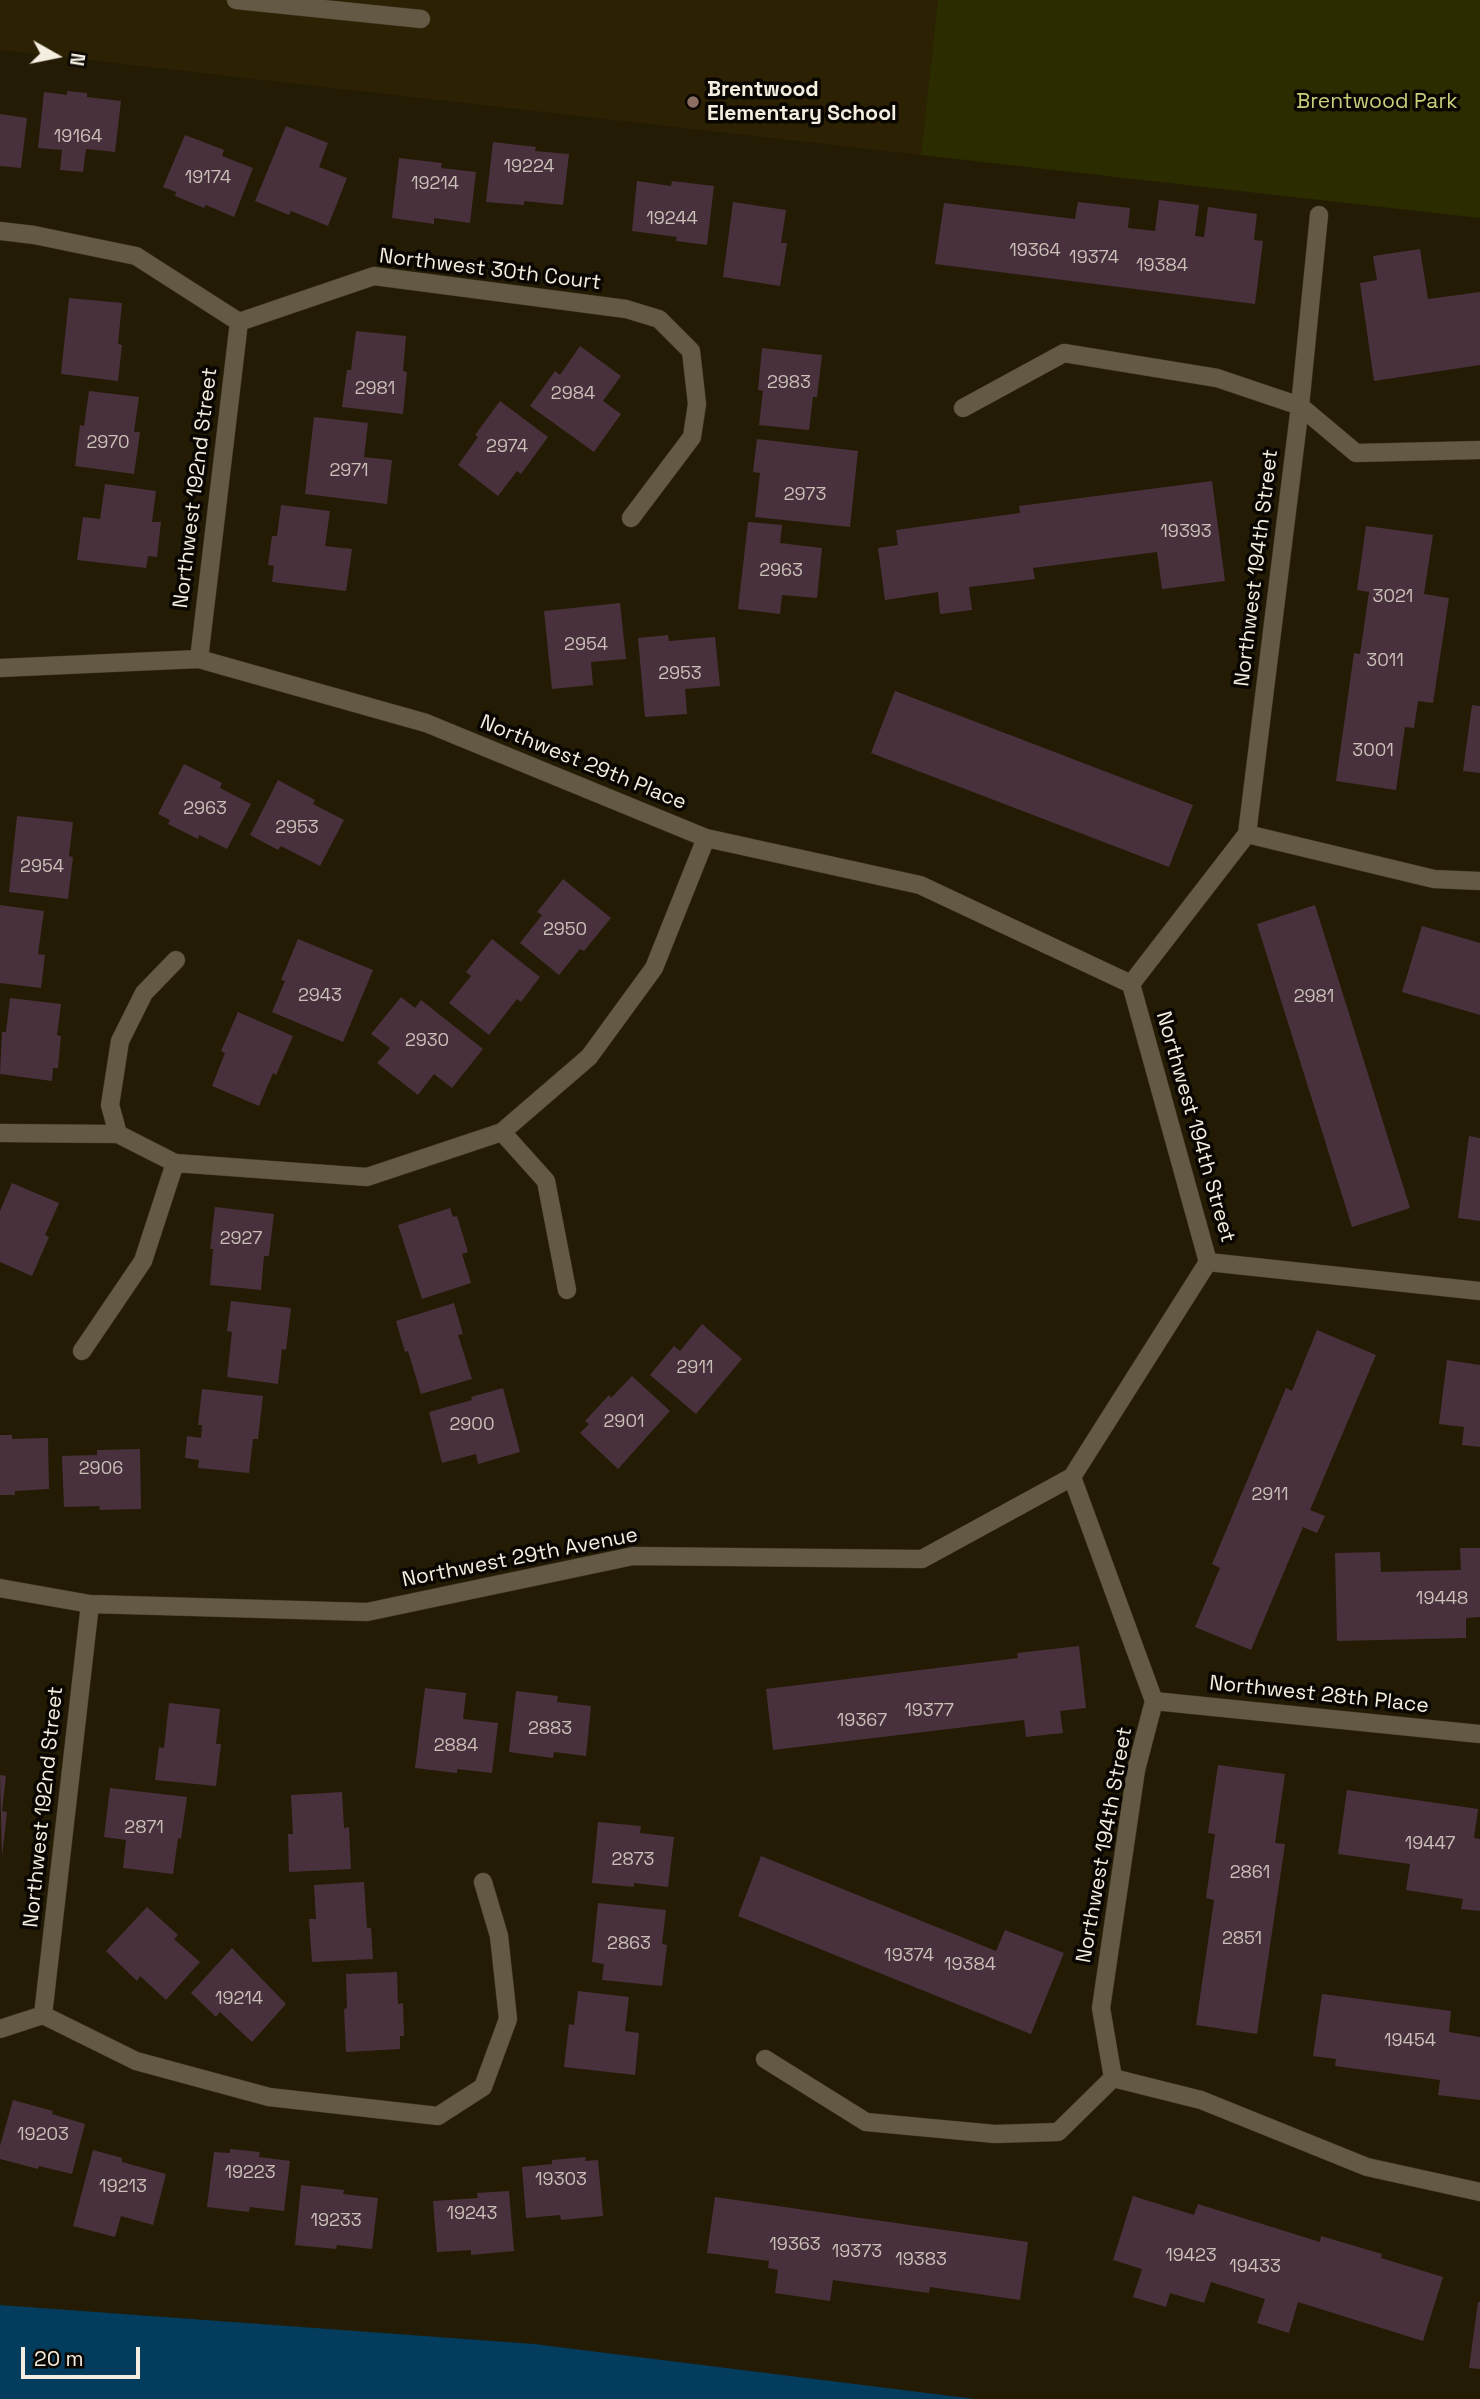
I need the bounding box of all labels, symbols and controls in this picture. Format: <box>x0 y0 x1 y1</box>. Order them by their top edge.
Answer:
north arrow <box>21 21 91 91</box>
text: N <box>64 51 91 68</box>
place label: Brentwood Elementary School <box>707 77 897 127</box>
park label: Brentwood Park <box>1296 89 1458 115</box>
marker: Brentwood Elementary School <box>685 94 701 110</box>
house number: 19164 <box>54 126 102 148</box>
house number: 19224 <box>504 156 554 178</box>
house number: 19174 <box>185 167 231 189</box>
house number: 19214 <box>411 173 459 195</box>
house number: 19244 <box>646 208 698 230</box>
house number: 19364 <box>1009 240 1061 262</box>
street label: Northwest 30th Court <box>378 244 602 296</box>
house number: 19374 <box>1069 247 1119 269</box>
house number: 19384 <box>1136 255 1188 277</box>
street label: Northwest 192nd Street <box>169 366 223 610</box>
house number: 2983 <box>767 372 811 394</box>
house number: 2981 <box>355 378 395 400</box>
house number: 2984 <box>551 383 595 405</box>
house number: 2970 <box>86 432 130 454</box>
house number: 2974 <box>486 436 528 458</box>
street label: Northwest 194th Street <box>1230 448 1284 688</box>
house number: 2971 <box>330 460 368 482</box>
house number: 2973 <box>784 484 826 506</box>
house number: 19393 <box>1160 521 1212 543</box>
house number: 2963 <box>759 560 803 582</box>
house number: 3021 <box>1373 586 1413 608</box>
house number: 2954 <box>564 634 608 656</box>
house number: 3011 <box>1366 650 1404 672</box>
house number: 2953 <box>658 663 702 685</box>
street label: Northwest 29th Place <box>476 710 690 816</box>
house number: 3001 <box>1352 740 1394 762</box>
house number: 2963 <box>183 798 227 820</box>
house number: 2953 <box>275 817 319 839</box>
house number: 2954 <box>20 856 64 878</box>
house number: 2950 <box>543 919 587 941</box>
house number: 2943 <box>298 985 342 1007</box>
house number: 2981 <box>1294 986 1334 1008</box>
street label: Northwest 194th Street <box>1150 1009 1240 1245</box>
house number: 2930 <box>405 1030 449 1052</box>
house number: 2927 <box>220 1228 262 1250</box>
house number: 2911 <box>677 1357 713 1379</box>
house number: 2901 <box>604 1411 644 1433</box>
house number: 2900 <box>450 1414 494 1436</box>
house number: 2906 <box>79 1458 123 1480</box>
house number: 2911 <box>1252 1484 1288 1506</box>
street label: Northwest 29th Avenue <box>400 1523 640 1593</box>
house number: 19448 <box>1416 1588 1468 1610</box>
street label: Northwest 28th Place <box>1208 1671 1430 1719</box>
street label: Northwest 192nd Street <box>19 1685 69 1929</box>
house number: 19377 <box>904 1700 954 1722</box>
house number: 19367 <box>837 1710 887 1732</box>
house number: 2883 <box>528 1718 572 1740</box>
street label: Northwest 194th Street <box>1072 1725 1138 1965</box>
house number: 2884 <box>434 1735 478 1757</box>
house number: 2871 <box>124 1817 164 1839</box>
house number: 19447 <box>1405 1833 1455 1855</box>
house number: 2873 <box>612 1849 654 1871</box>
house number: 2861 <box>1230 1862 1270 1884</box>
house number: 2851 <box>1222 1928 1262 1950</box>
house number: 2863 <box>607 1933 651 1955</box>
house number: 19374 <box>884 1945 934 1967</box>
house number: 19384 <box>944 1954 996 1976</box>
house number: 19214 <box>215 1988 263 2010</box>
house number: 19454 <box>1384 2030 1436 2052</box>
house number: 19203 <box>17 2124 69 2146</box>
house number: 19223 <box>224 2162 276 2184</box>
house number: 19303 <box>535 2169 587 2191</box>
house number: 19213 <box>99 2176 147 2198</box>
house number: 19243 <box>447 2203 497 2225</box>
house number: 19233 <box>310 2210 362 2232</box>
house number: 19363 <box>769 2234 821 2256</box>
house number: 19373 <box>832 2241 882 2263</box>
house number: 19423 <box>1165 2245 1217 2267</box>
house number: 19383 <box>895 2249 947 2271</box>
house number: 19433 <box>1229 2256 1281 2278</box>
scale bar <box>24 2332 144 2376</box>
text: 20 m <box>34 2345 84 2372</box>

